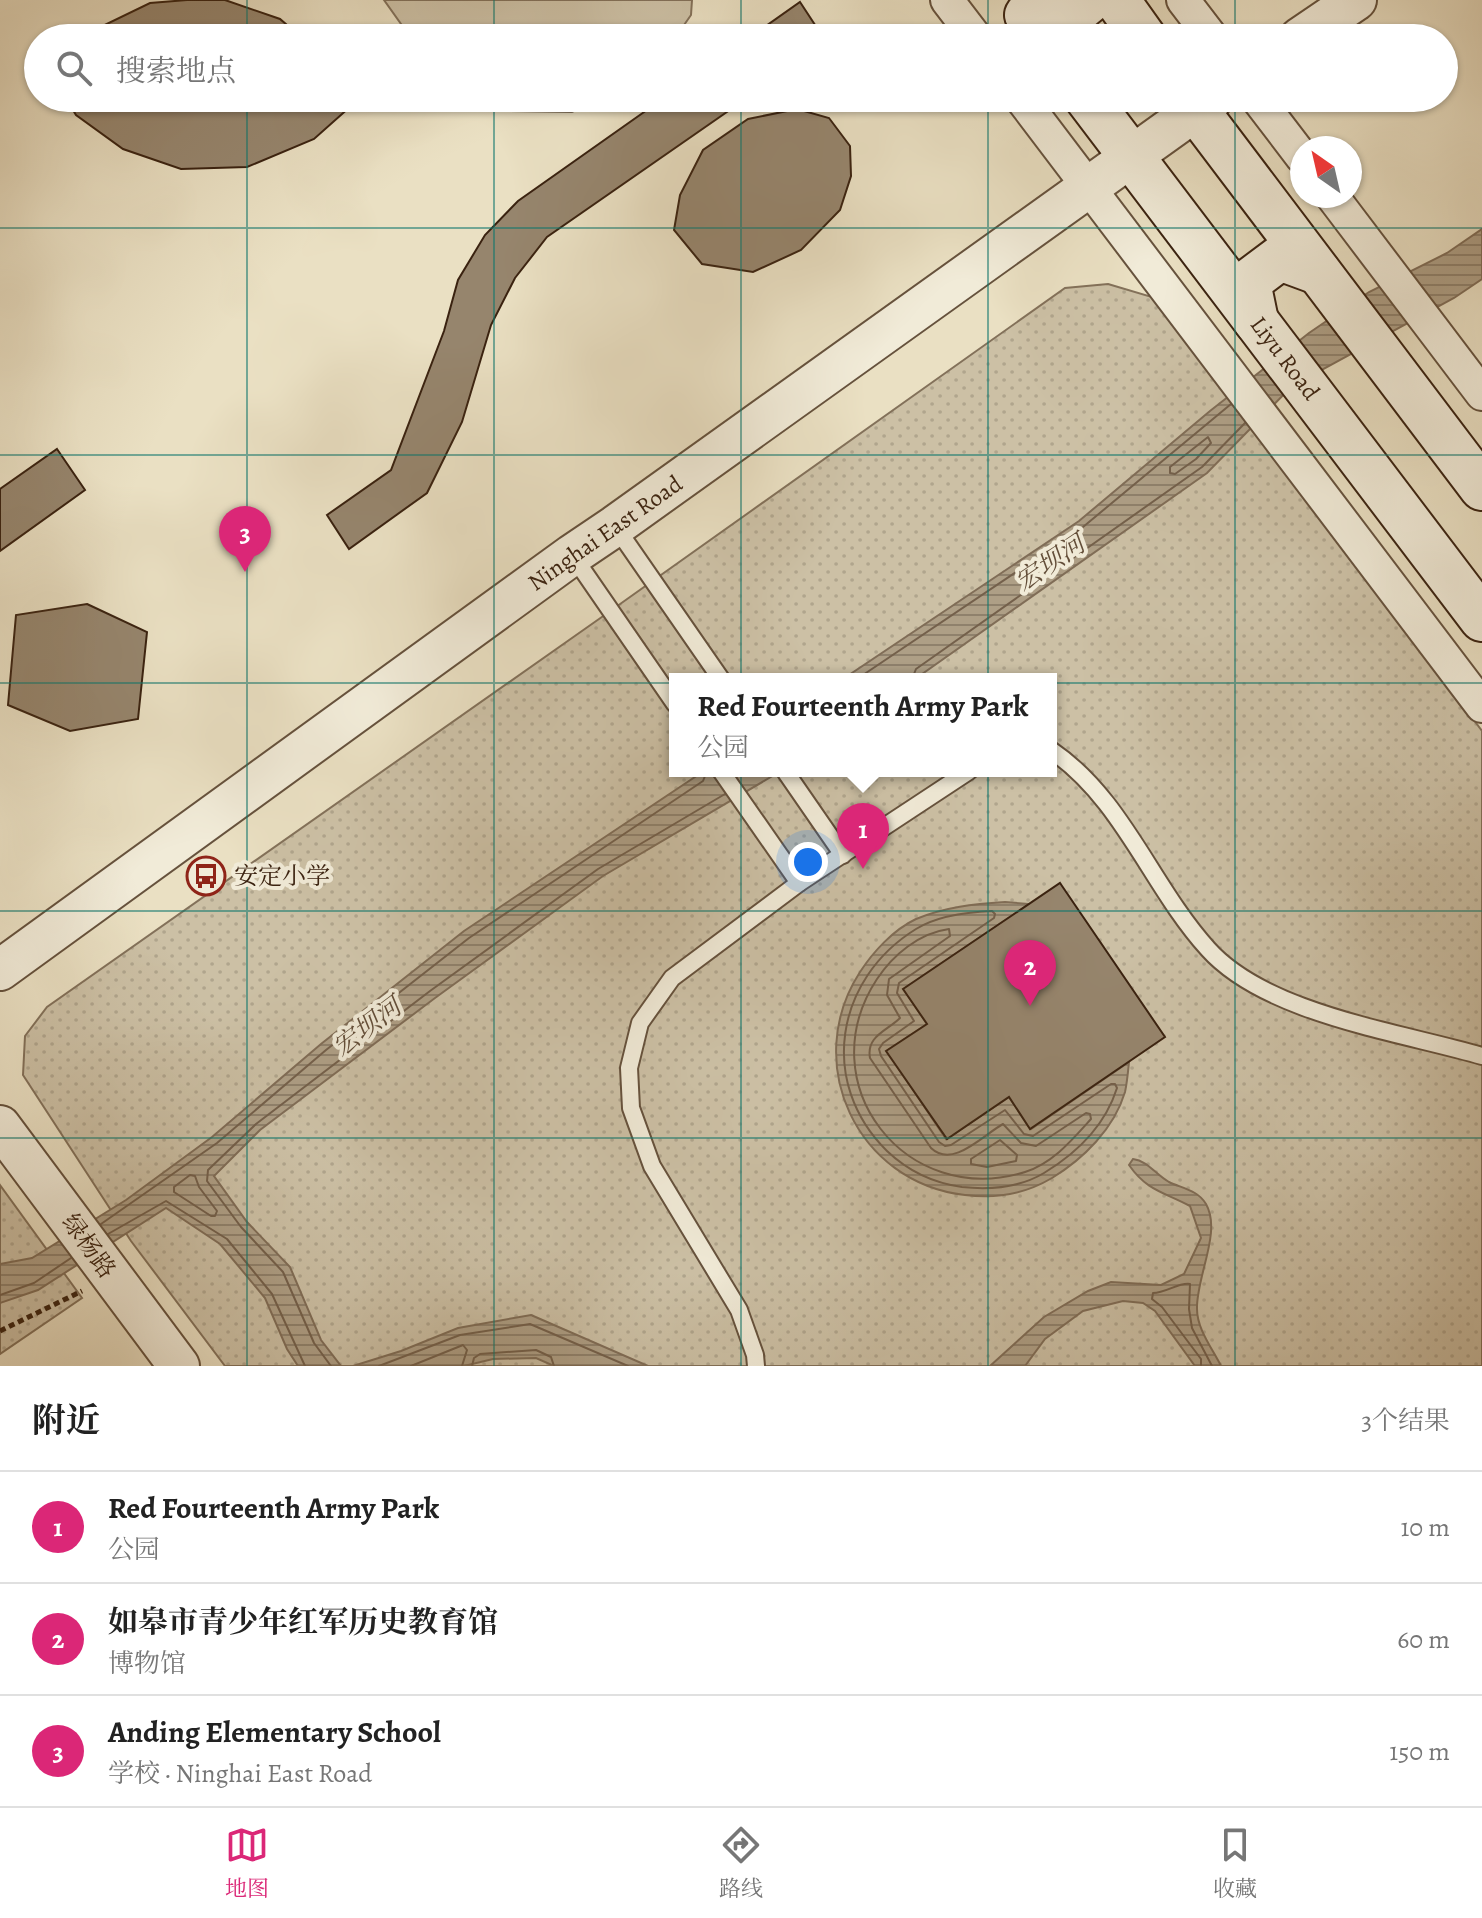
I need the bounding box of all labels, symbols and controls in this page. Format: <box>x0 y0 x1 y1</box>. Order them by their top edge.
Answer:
search box <box>24 24 1458 112</box>
icon: search <box>52 46 96 90</box>
text: 搜索地点 <box>116 51 236 91</box>
north arrow <box>1290 136 1362 208</box>
street label: Liyu Road <box>1243 309 1327 407</box>
street label: Ninghai East Road <box>521 468 689 598</box>
pin: 3 <box>219 506 271 572</box>
water label: 宏坝河 <box>1008 524 1095 599</box>
popup <box>669 673 1057 777</box>
text: Red Fourteenth Army Park <box>697 686 1029 726</box>
text: 公园 <box>697 730 749 765</box>
pin: 1 <box>837 803 889 869</box>
your location <box>788 842 828 882</box>
bus stop icon: 安定小学 <box>185 855 227 897</box>
place label: 安定小学 <box>234 860 330 892</box>
pin: 2 <box>1004 940 1056 1006</box>
water label: 宏坝河 <box>325 987 412 1064</box>
street label: 绿杨路 <box>55 1207 123 1285</box>
text: 附近 <box>32 1397 100 1444</box>
text: 3个结果 <box>1361 1403 1450 1438</box>
text: Red Fourteenth Army Park <box>108 1488 439 1528</box>
text: 1 <box>53 1510 63 1545</box>
text: 10 m <box>1400 1510 1450 1545</box>
text: 公园 <box>108 1532 160 1567</box>
text: 如皋市青少年红军历史教育馆 <box>108 1602 498 1642</box>
text: 2 <box>52 1622 64 1657</box>
text: 60 m <box>1397 1622 1450 1657</box>
text: 博物馆 <box>108 1646 186 1681</box>
text: Anding Elementary School <box>108 1712 441 1752</box>
text: 3 <box>52 1734 64 1769</box>
text: 150 m <box>1389 1734 1450 1769</box>
text: 学校 · Ninghai East Road <box>108 1756 372 1791</box>
tab: 地图 <box>225 1823 269 1904</box>
tab: 路线 <box>719 1823 763 1904</box>
tab: 收藏 <box>1213 1823 1257 1904</box>

